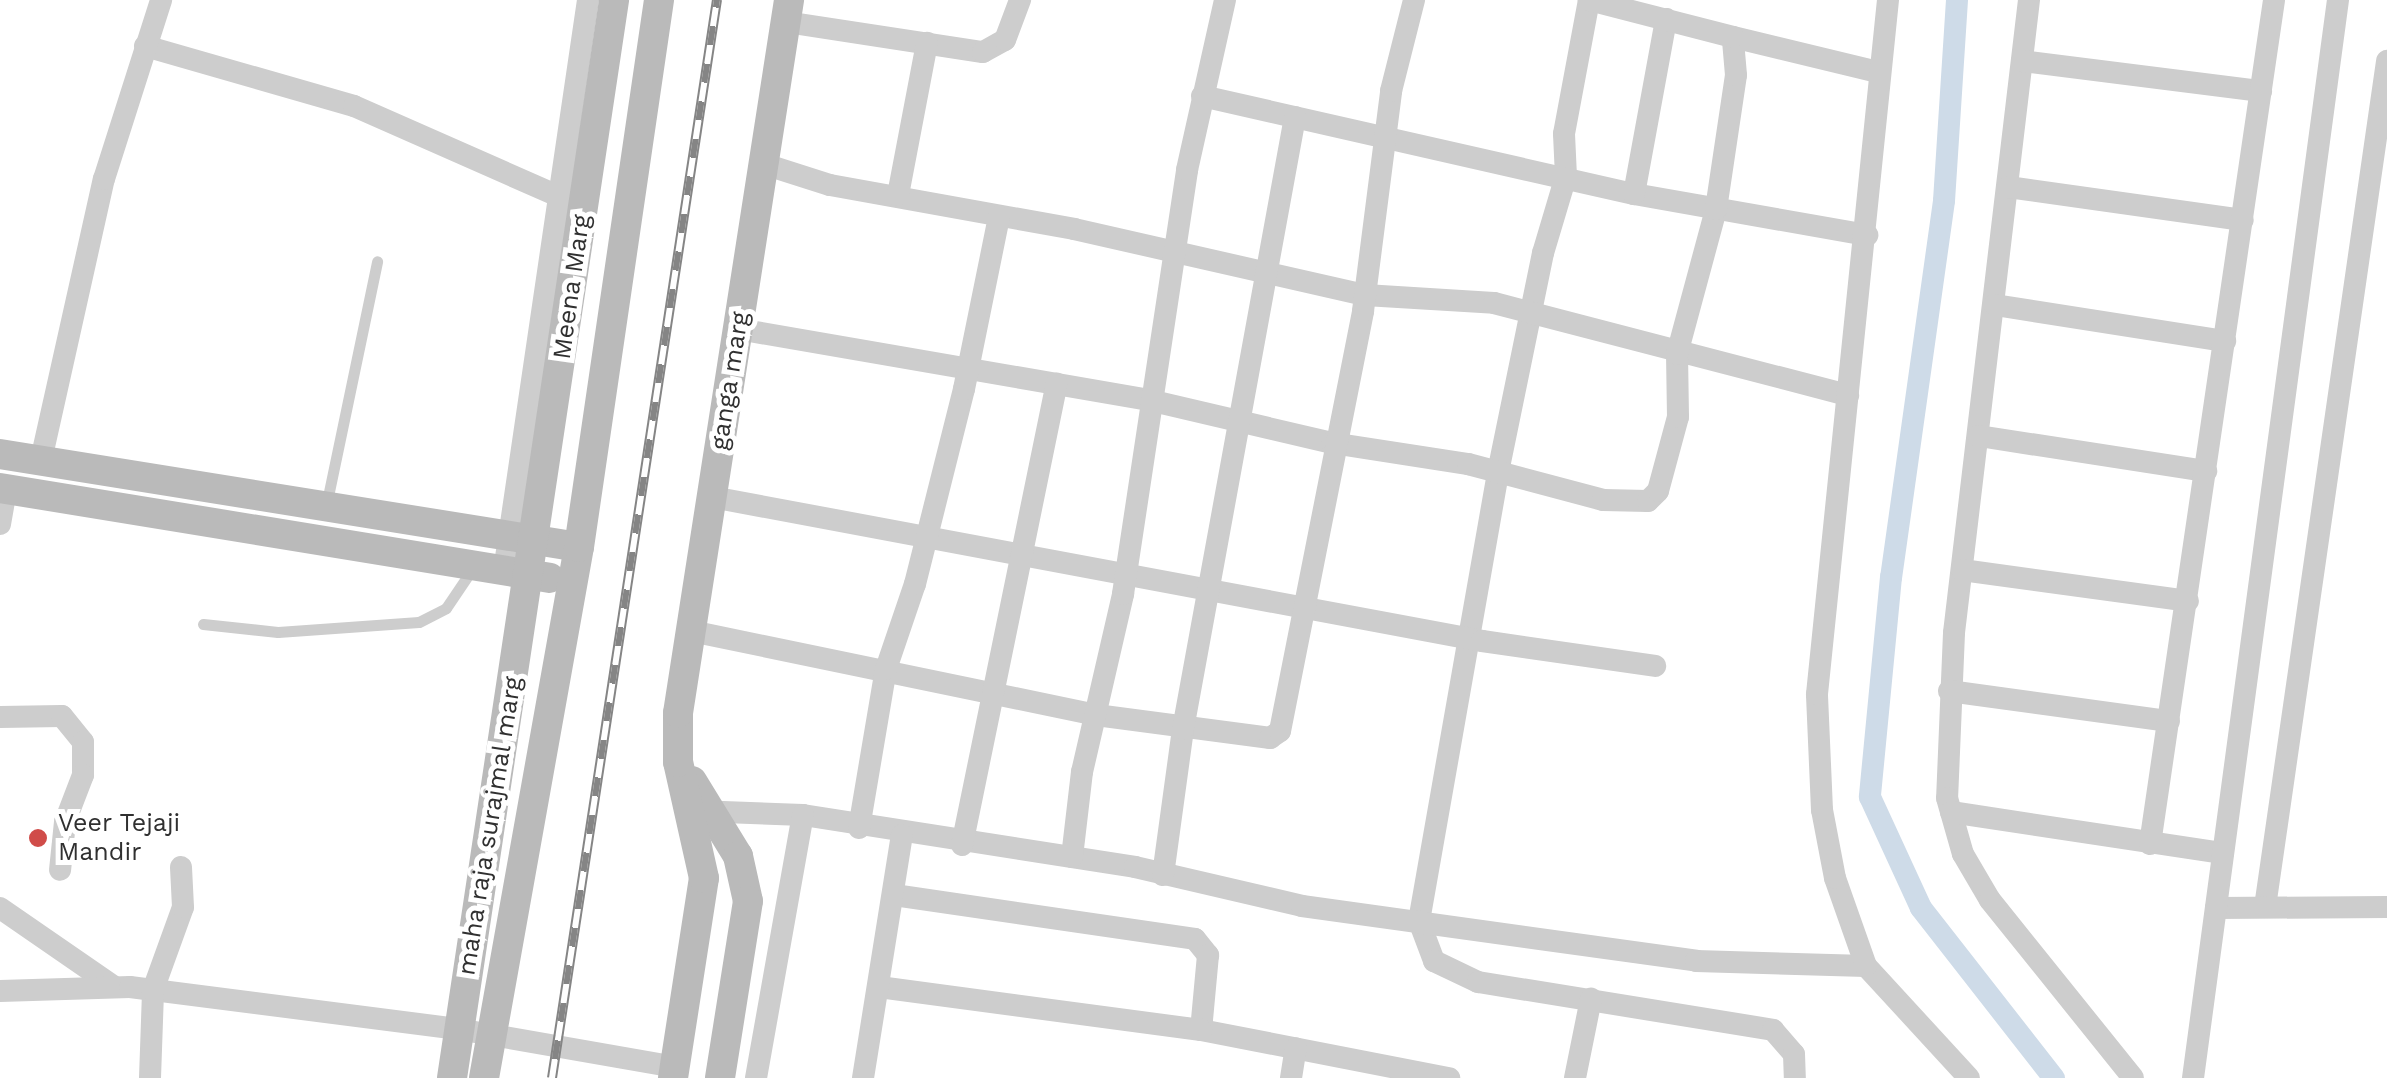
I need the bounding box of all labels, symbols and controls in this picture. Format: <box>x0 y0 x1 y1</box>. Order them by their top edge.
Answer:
street label: Meena Marg <box>547 212 597 362</box>
street label: ganga marg <box>704 310 756 452</box>
street label: maha raja surajmal marg <box>451 674 529 978</box>
place label: Veer Tejaji Mandir <box>58 809 181 868</box>
marker: Veer Tejaji Mandir <box>27 827 49 849</box>

